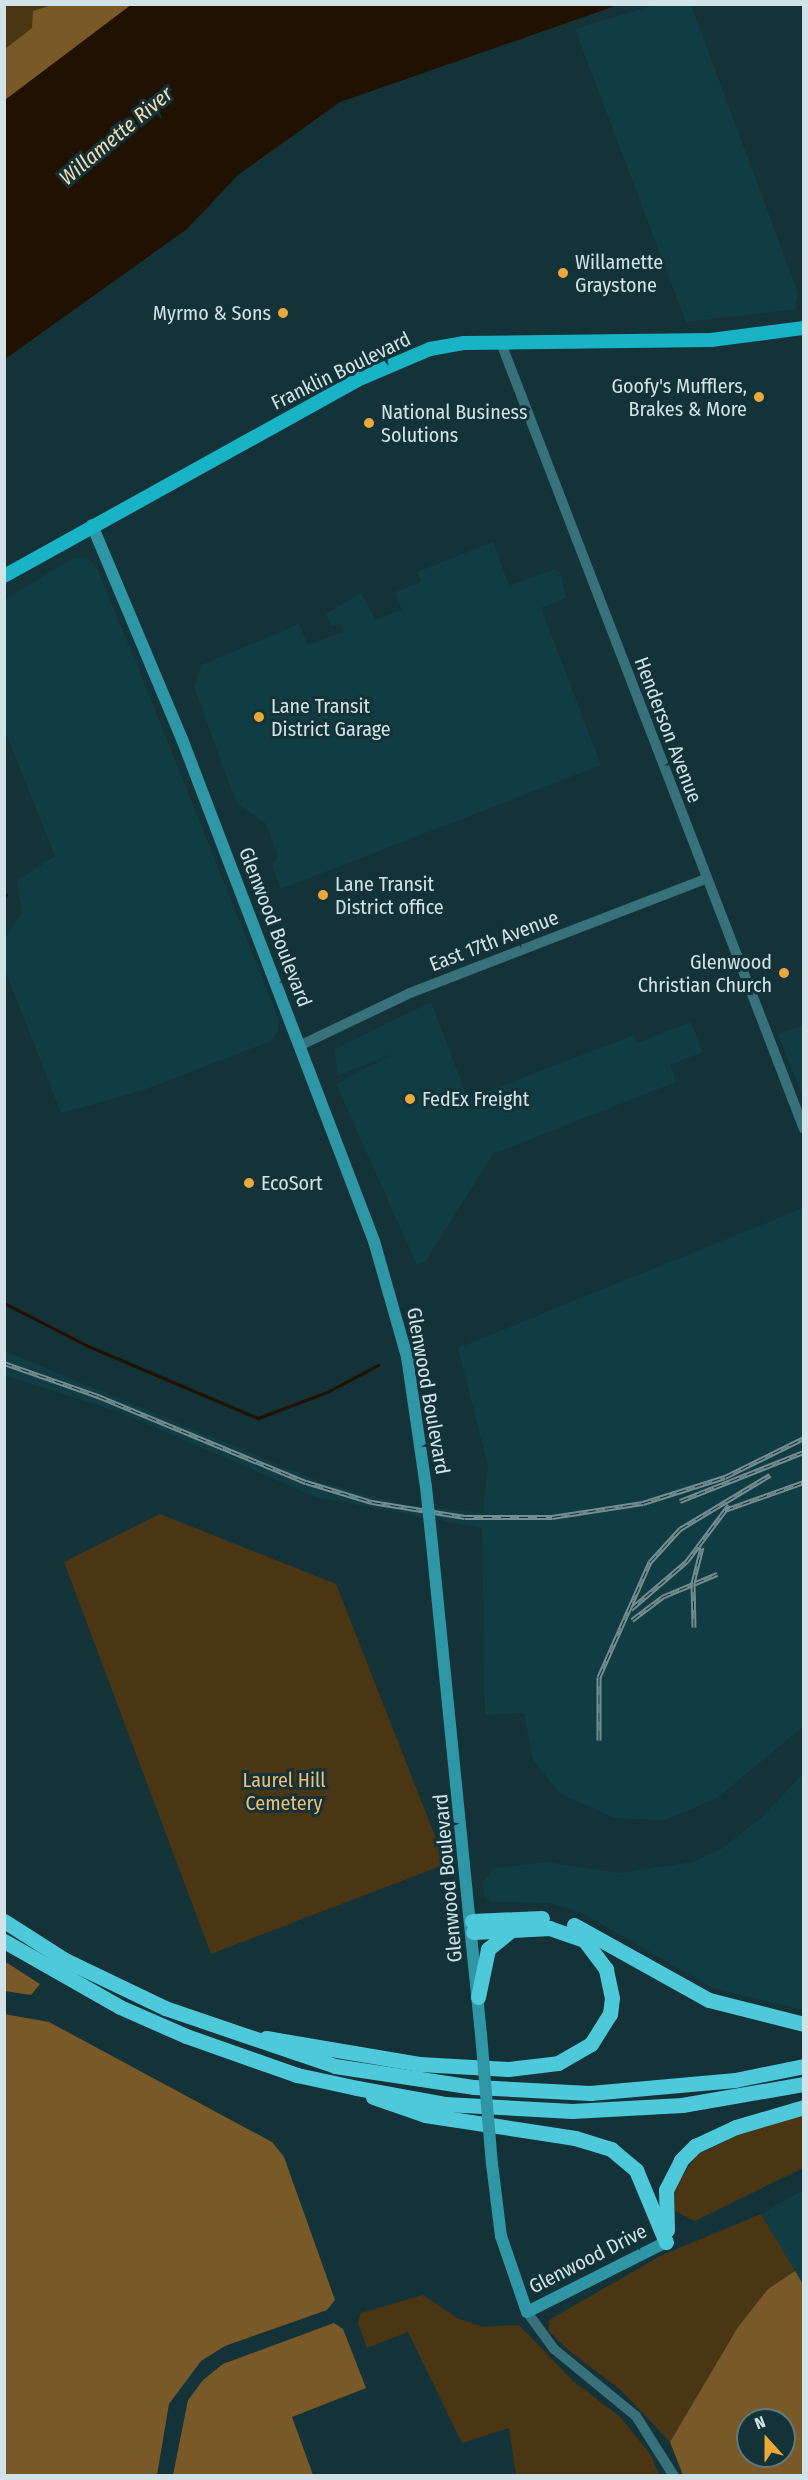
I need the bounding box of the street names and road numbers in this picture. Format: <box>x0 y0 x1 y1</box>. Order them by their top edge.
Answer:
street label: Franklin Boulevard <box>267 327 415 415</box>
street label: Henderson Avenue <box>629 654 707 806</box>
street label: Glenwood Boulevard <box>234 844 316 1010</box>
street label: East 17th Avenue <box>426 905 562 977</box>
street label: Glenwood Boulevard <box>402 1306 454 1476</box>
street label: Glenwood Boulevard <box>429 1793 467 1963</box>
street label: Glenwood Drive <box>525 2219 651 2299</box>

